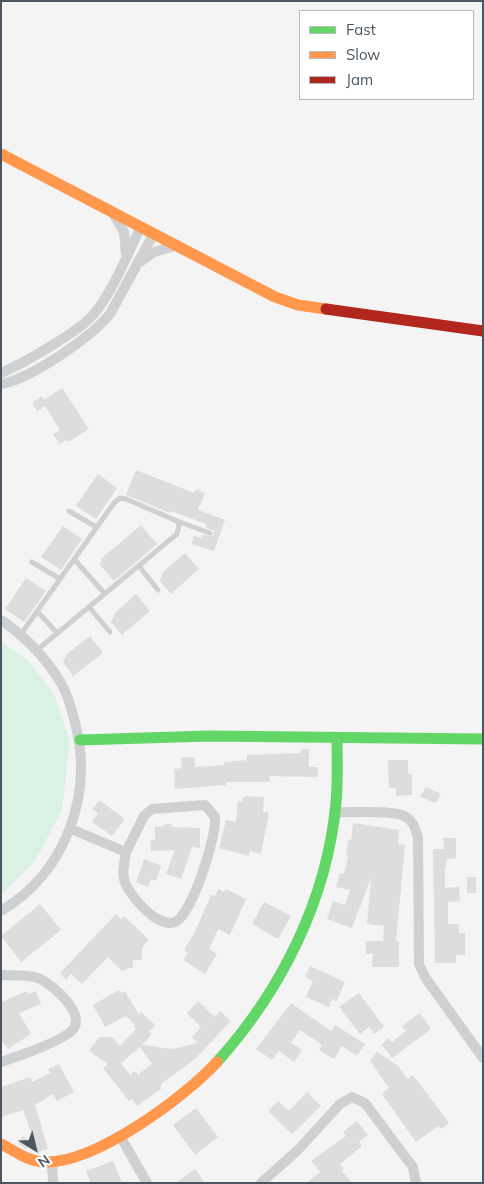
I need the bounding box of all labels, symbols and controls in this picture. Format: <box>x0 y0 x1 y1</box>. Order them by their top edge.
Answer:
legend <box>299 10 474 100</box>
text: Fast <box>346 20 376 39</box>
text: Slow <box>346 45 380 64</box>
text: Jam <box>346 70 373 89</box>
north arrow <box>10 1124 60 1174</box>
text: N <box>34 1151 53 1172</box>

